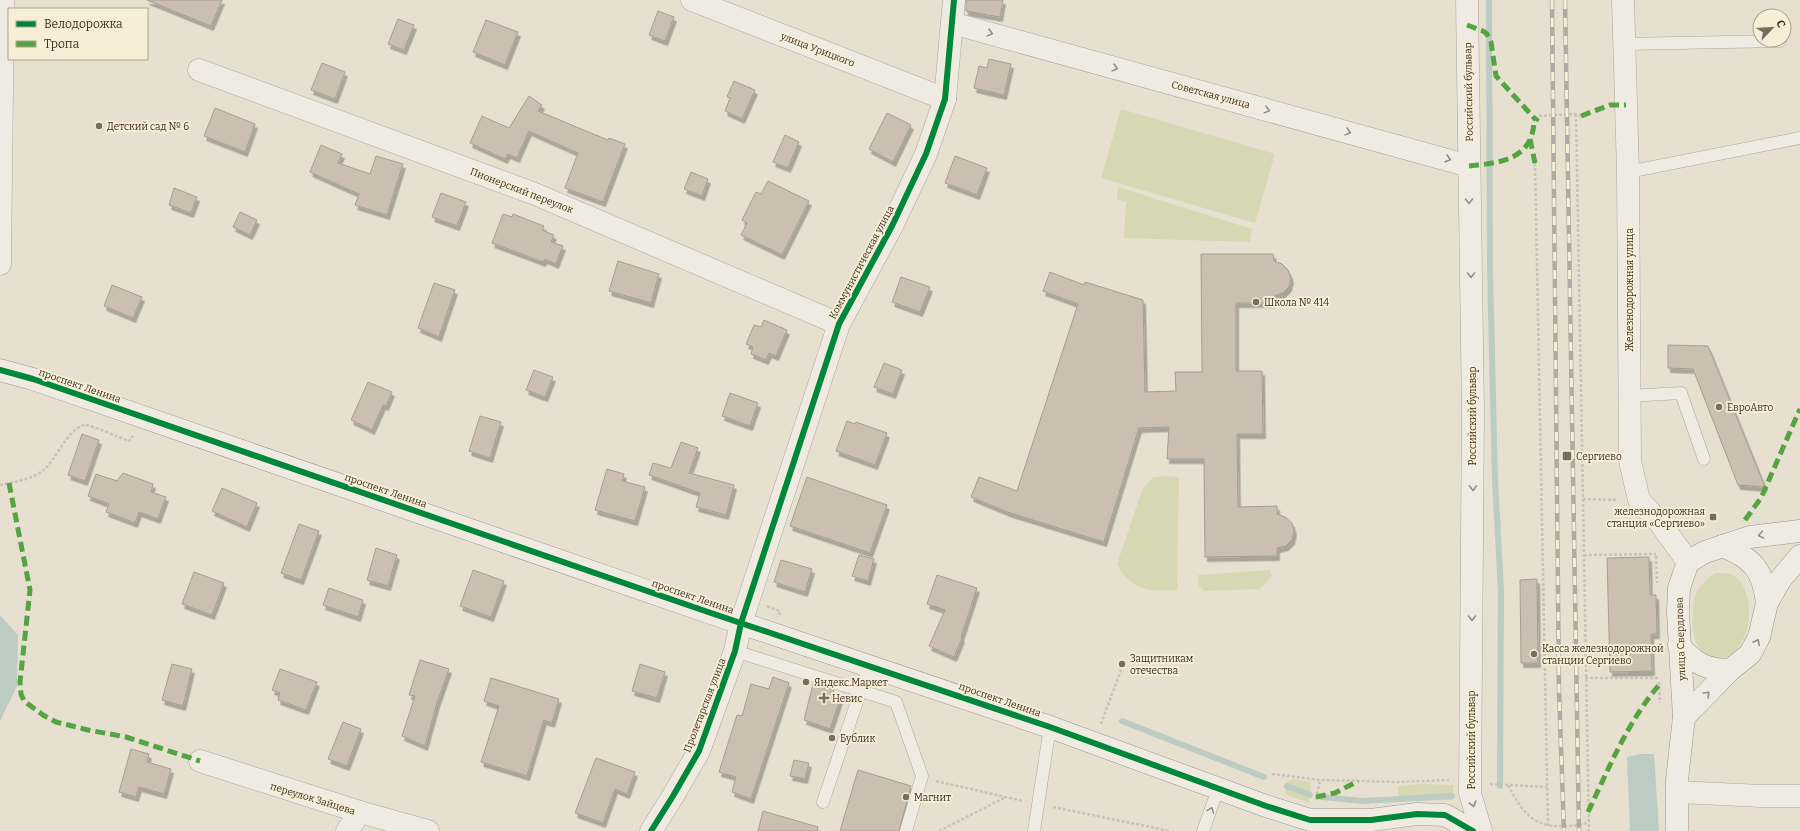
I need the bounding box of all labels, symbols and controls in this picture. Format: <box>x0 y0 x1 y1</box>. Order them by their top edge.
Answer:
legend <box>8 8 148 60</box>
north arrow <box>1752 8 1792 48</box>
text: Велодорожка <box>44 17 123 31</box>
text: С <box>1773 18 1788 30</box>
one-way arrow <box>986 28 993 37</box>
street label: улица Урицкого <box>778 30 857 70</box>
text: Тропа <box>44 37 80 51</box>
street label: Российский бульвар <box>1461 42 1476 142</box>
one-way arrow <box>1111 63 1118 72</box>
street label: Советская улица <box>1170 79 1252 111</box>
one-way arrow <box>1264 105 1271 113</box>
marker: Детский сад № 6 <box>94 121 104 131</box>
place label: Детский сад № 6 <box>107 121 189 133</box>
one-way arrow <box>1344 127 1351 136</box>
one-way arrow <box>1444 154 1451 163</box>
street label: Пионерский переулок <box>468 166 575 216</box>
one-way arrow <box>1465 198 1474 204</box>
street label: Коммунистическая улица <box>827 203 897 321</box>
street label: Железнодорожная улица <box>1624 228 1636 352</box>
one-way arrow <box>1466 272 1475 278</box>
marker: Школа № 414 <box>1251 297 1261 307</box>
place label: Школа № 414 <box>1264 297 1329 309</box>
street label: проспект Ленина <box>37 366 123 406</box>
street label: Российский бульвар <box>1466 366 1479 466</box>
marker: ЕвроАвто <box>1714 402 1724 412</box>
place label: ЕвроАвто <box>1727 402 1773 414</box>
marker: Сергиево <box>1561 450 1573 462</box>
place label: Сергиево <box>1576 451 1622 463</box>
street label: проспект Ленина <box>343 471 429 511</box>
one-way arrow <box>1469 485 1477 491</box>
place label: железнодорожная станция «Сергиево» <box>1607 506 1705 530</box>
marker: железнодорожная станция «Сергиево» <box>1708 512 1718 522</box>
one-way arrow <box>1758 531 1764 539</box>
street label: проспект Ленина <box>650 577 736 617</box>
street label: улица Свердлова <box>1674 597 1688 682</box>
one-way arrow <box>1468 615 1476 621</box>
one-way arrow <box>1752 639 1759 646</box>
place label: Касса железнодорожной станции Сергиево <box>1542 643 1664 667</box>
marker: Касса железнодорожной станции Сергиево <box>1529 649 1539 659</box>
place label: Защитникам отечества <box>1130 653 1194 677</box>
street label: Пролетарская улица <box>681 656 729 754</box>
marker: Защитникам отечества <box>1117 659 1127 669</box>
marker: Яндекс.Маркет <box>801 677 811 687</box>
place label: Яндекс.Маркет <box>814 677 888 689</box>
street label: проспект Ленина <box>957 680 1043 720</box>
street label: Российский бульвар <box>1465 690 1478 790</box>
one-way arrow <box>1703 691 1710 698</box>
marker: Невис <box>819 693 829 703</box>
place label: Невис <box>832 693 863 705</box>
place label: Бублик <box>840 732 875 745</box>
marker: Бублик <box>827 733 837 743</box>
street label: переулок Зайцева <box>269 780 357 818</box>
marker: Магнит <box>901 792 911 802</box>
place label: Магнит <box>914 792 951 804</box>
one-way arrow <box>1468 800 1477 807</box>
one-way arrow <box>1207 807 1215 814</box>

